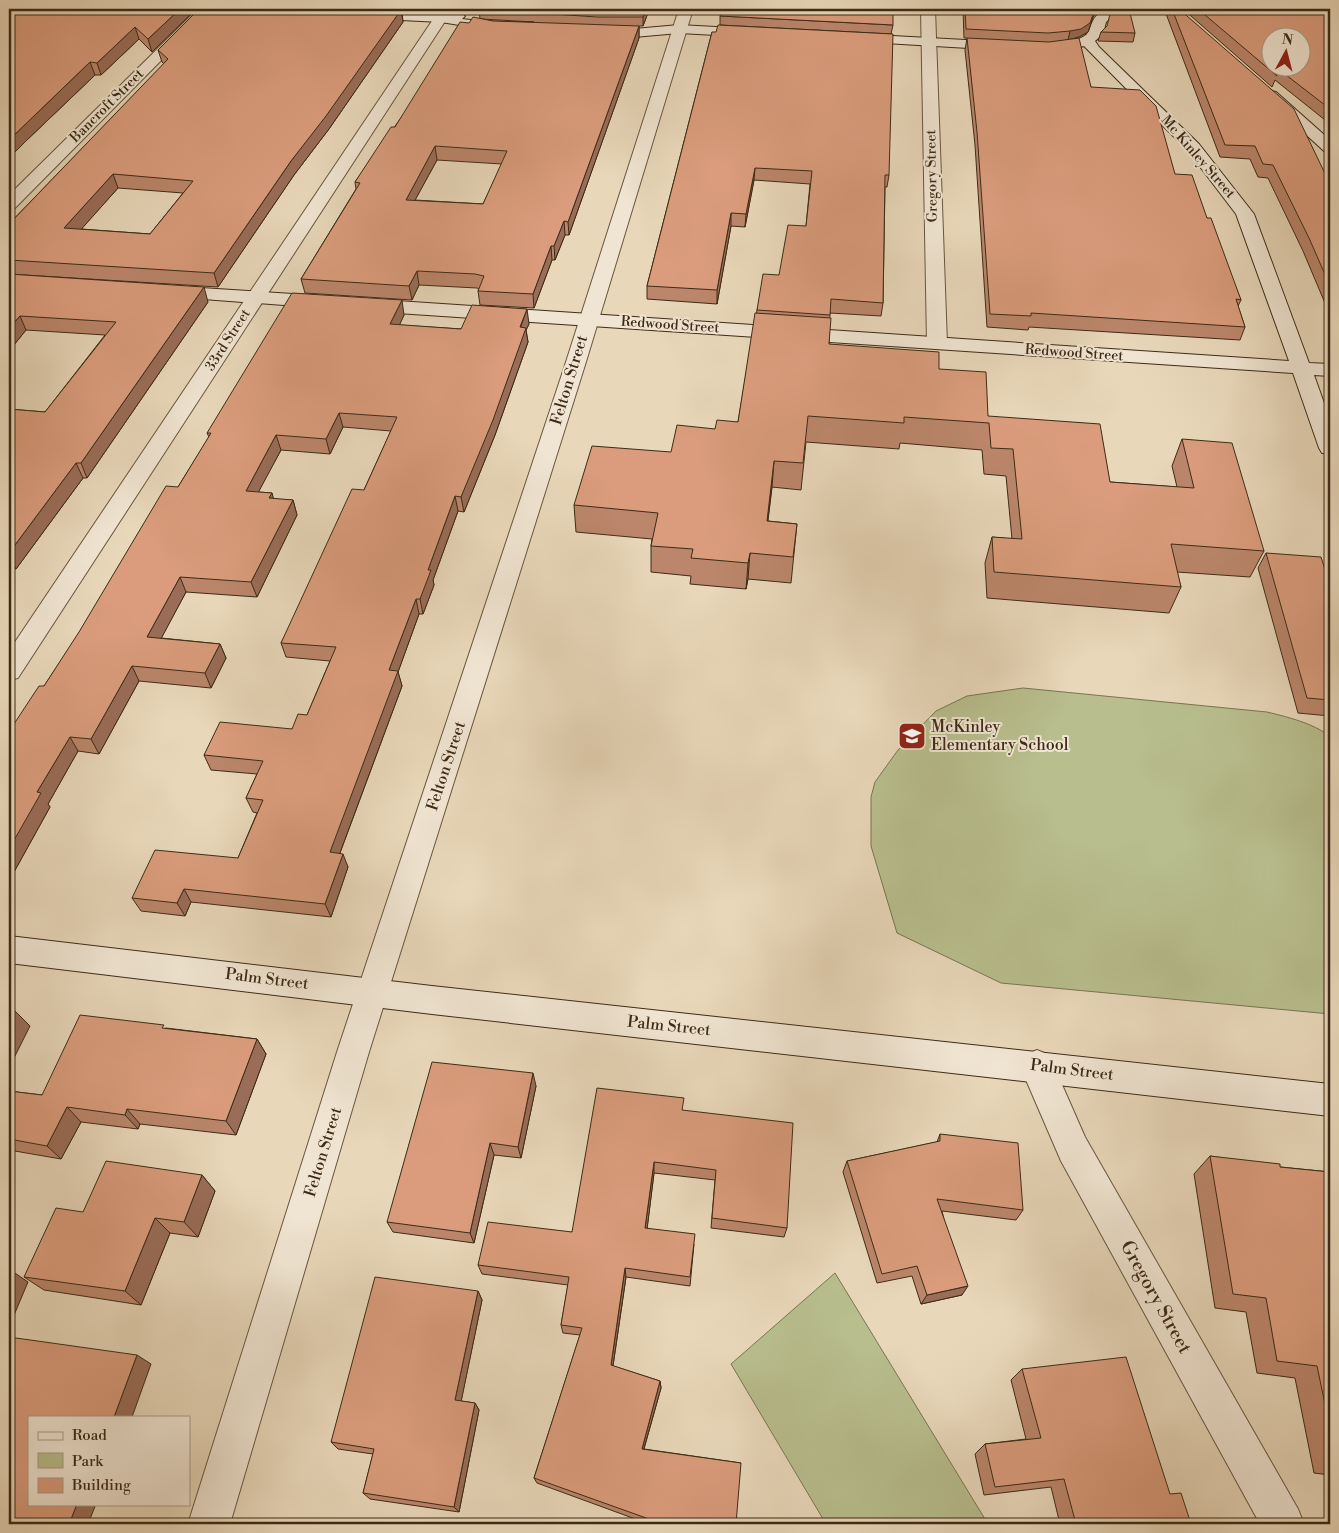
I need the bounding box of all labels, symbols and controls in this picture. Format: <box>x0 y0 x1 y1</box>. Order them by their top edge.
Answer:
north arrow <box>1262 28 1312 78</box>
text: N <box>1281 30 1294 50</box>
street label: Bancroft Street <box>66 65 148 147</box>
street label: Mc Kinley Street <box>1157 112 1239 202</box>
street label: Gregory Street <box>922 129 942 223</box>
street label: 33rd Street <box>201 306 255 374</box>
street label: Redwood Street <box>620 313 720 337</box>
street label: Felton Street <box>546 332 592 427</box>
street label: Redwood Street <box>1024 341 1124 365</box>
place label: McKinley Elementary School <box>931 717 1069 755</box>
street label: Felton Street <box>422 718 470 813</box>
school or university icon: McKinley Elementary School <box>897 721 927 751</box>
street label: Palm Street <box>224 964 310 994</box>
street label: Palm Street <box>626 1012 712 1040</box>
street label: Palm Street <box>1029 1055 1115 1085</box>
street label: Felton Street <box>300 1104 346 1199</box>
street label: Gregory Street <box>1115 1236 1197 1358</box>
legend <box>28 1416 190 1506</box>
text: Road <box>72 1426 107 1445</box>
text: Park <box>72 1452 104 1471</box>
text: Building <box>71 1476 131 1495</box>

